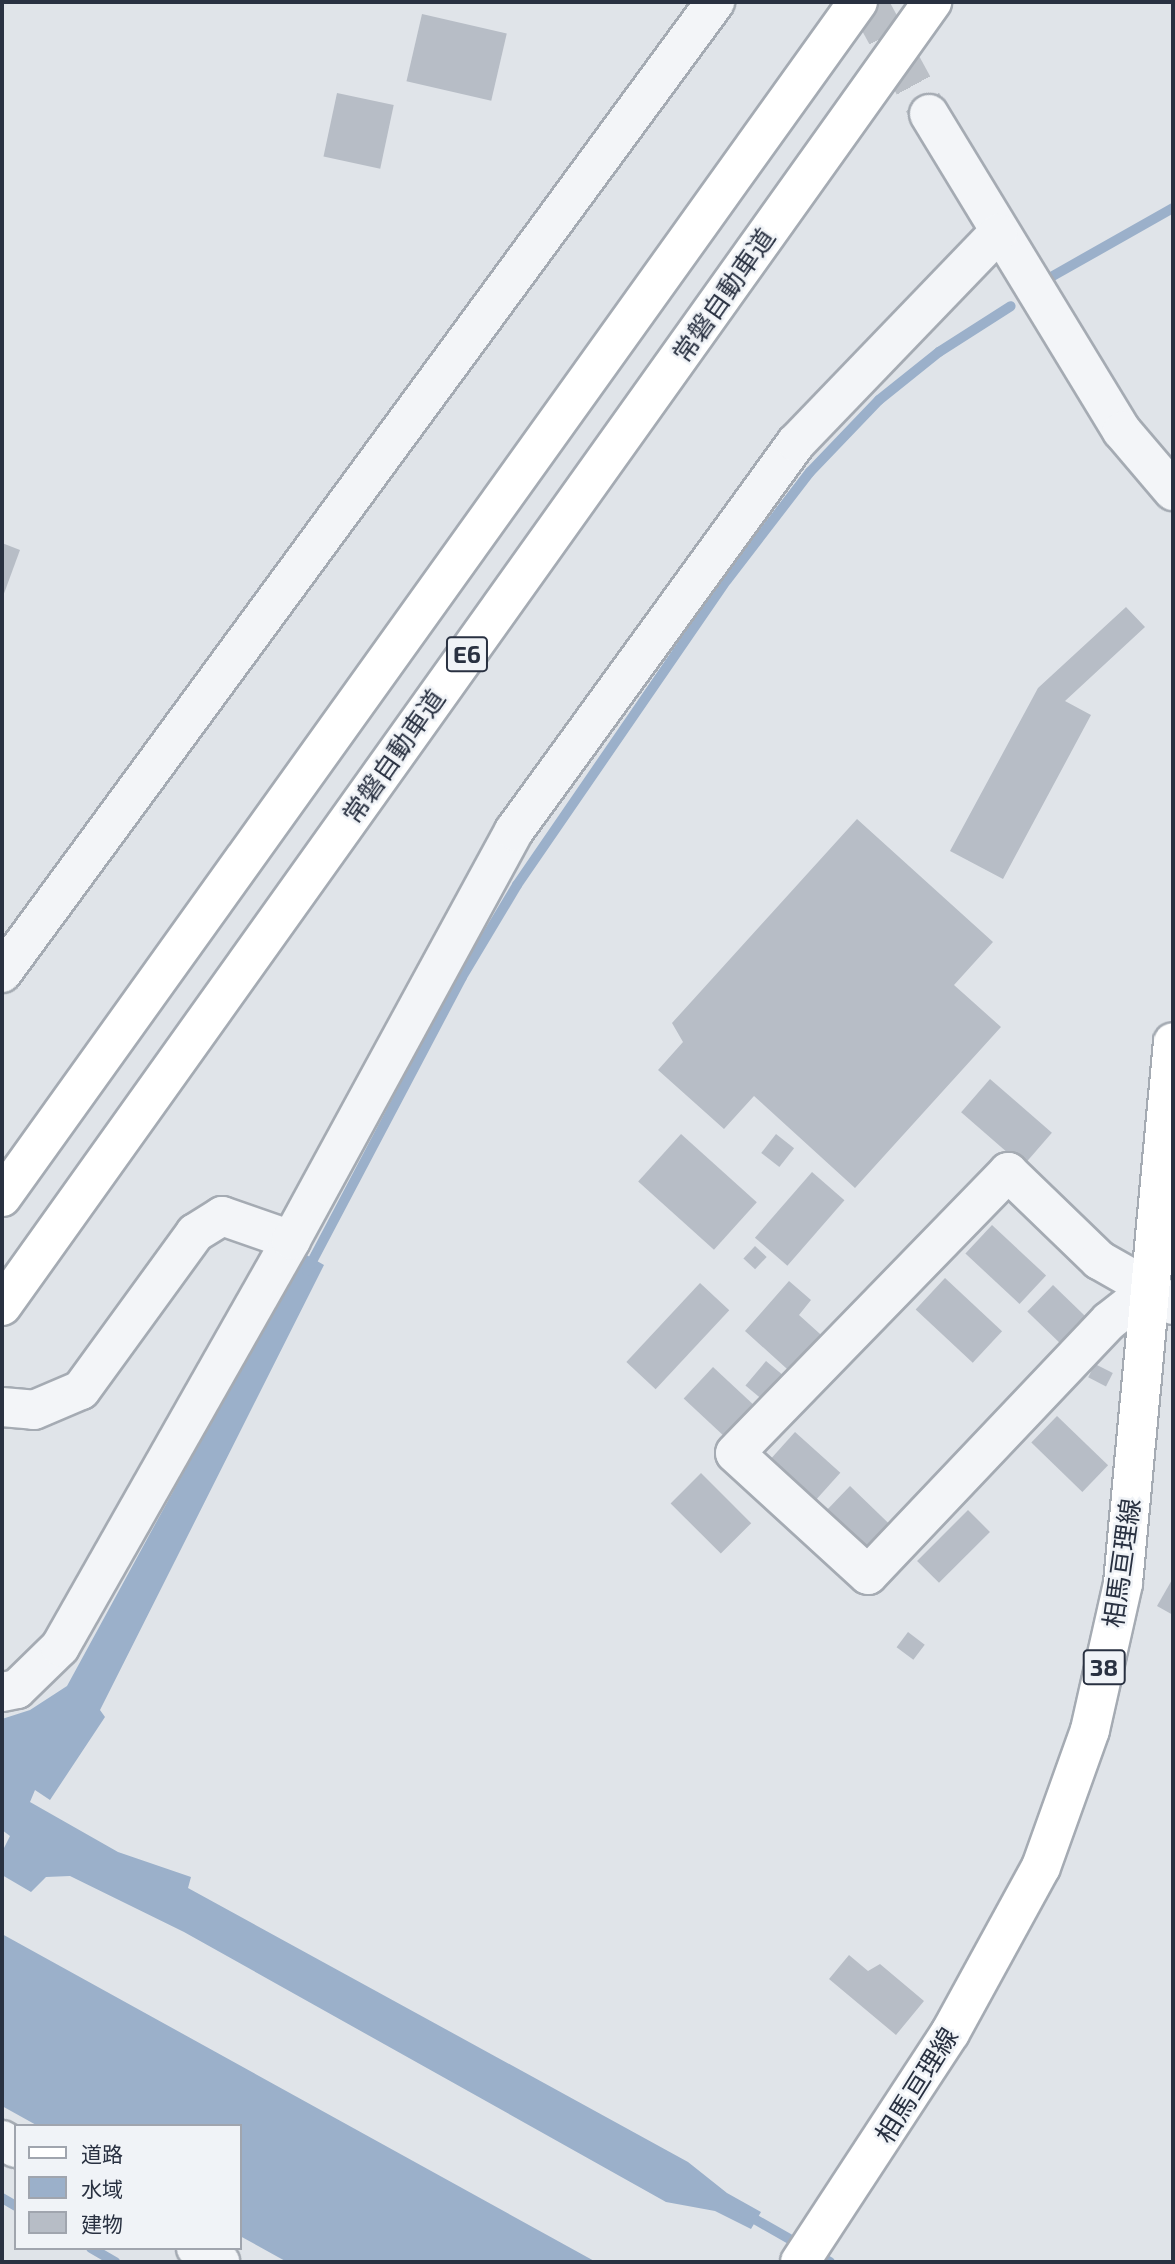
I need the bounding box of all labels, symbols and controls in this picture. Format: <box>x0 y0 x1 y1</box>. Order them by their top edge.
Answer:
street label: 常磐自動車道 <box>665 222 781 368</box>
road number: E6 <box>444 634 490 674</box>
street label: 常磐自動車道 <box>335 683 451 829</box>
street label: 相馬亘理線 <box>1097 1496 1145 1630</box>
road number: 38 <box>1081 1646 1127 1688</box>
street label: 相馬亘理線 <box>868 2022 964 2148</box>
legend <box>14 2124 242 2250</box>
text: 道路 <box>81 2141 123 2166</box>
text: 水域 <box>81 2176 123 2201</box>
text: 建物 <box>81 2211 123 2236</box>

